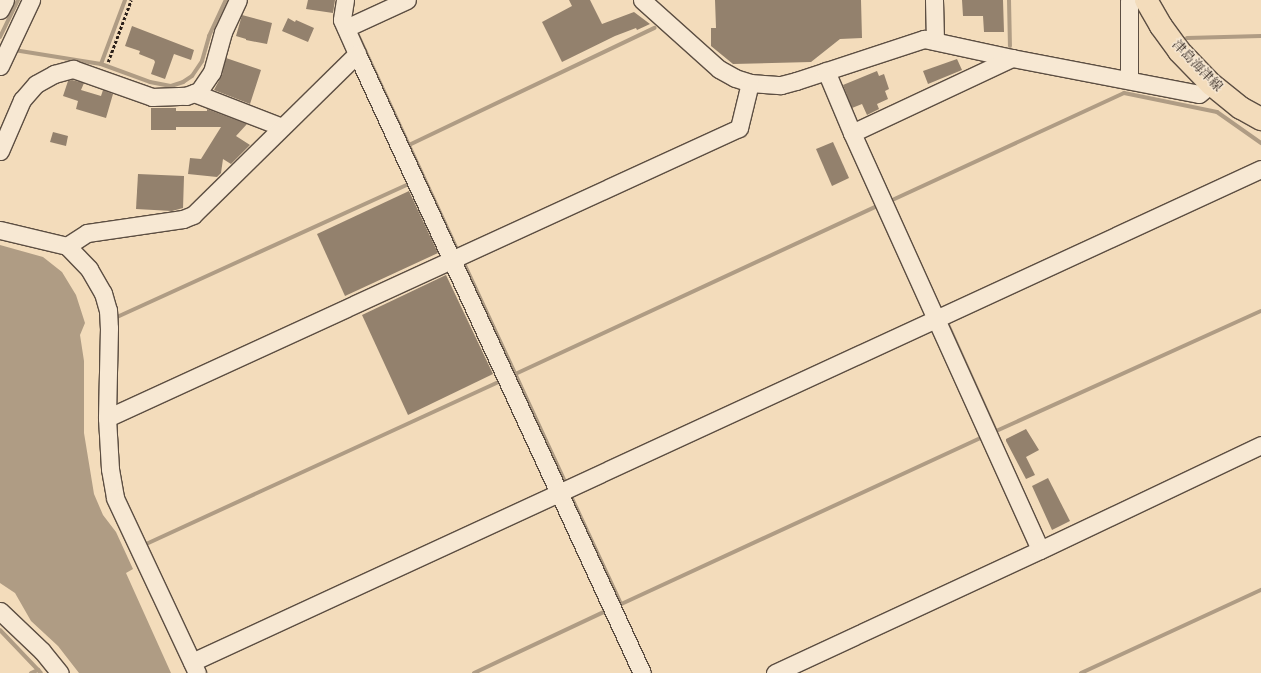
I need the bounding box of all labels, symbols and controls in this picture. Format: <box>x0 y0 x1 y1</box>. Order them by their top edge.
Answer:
street label: 津島海津線 <box>1169 37 1225 95</box>

